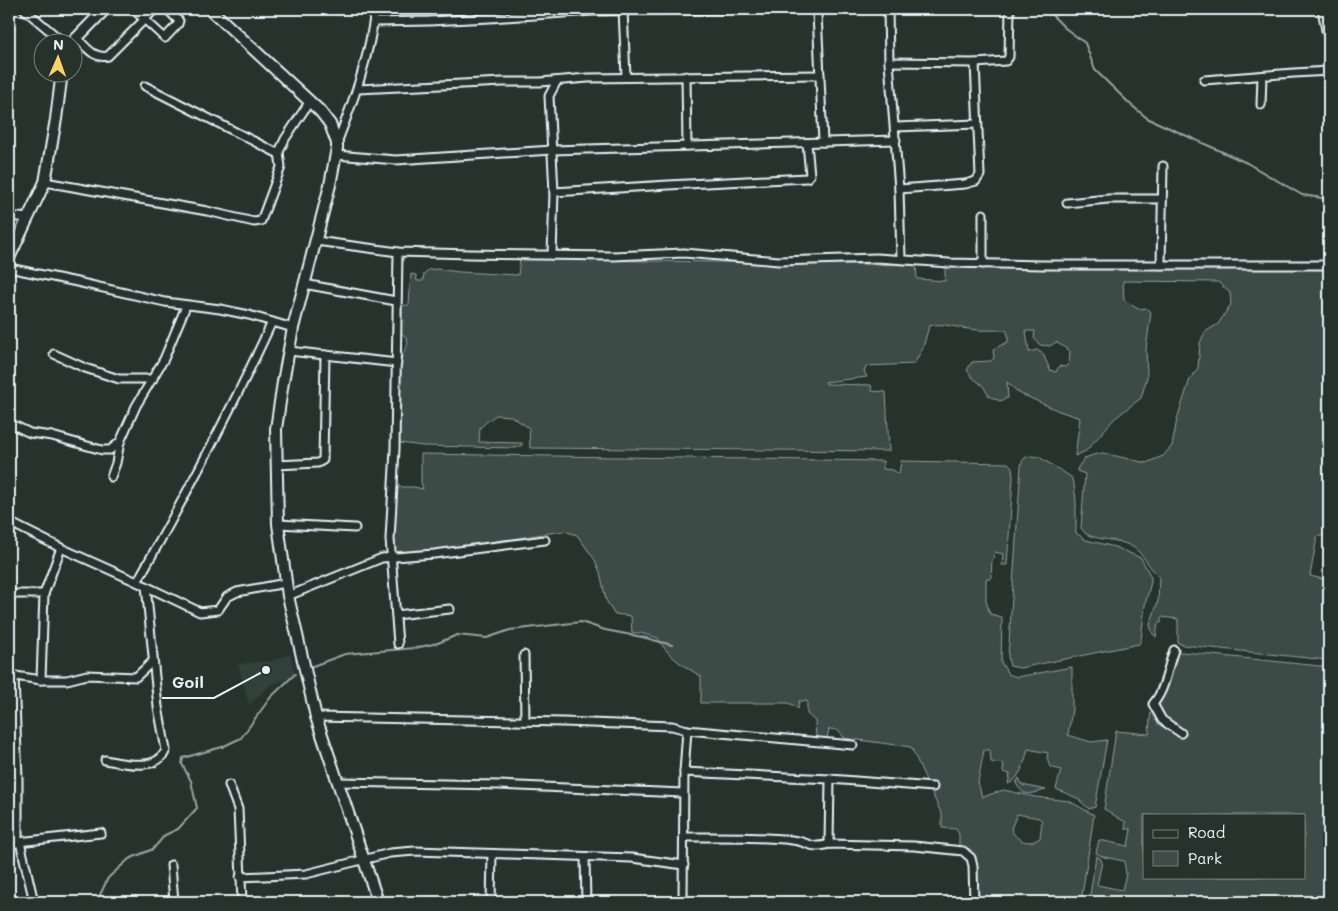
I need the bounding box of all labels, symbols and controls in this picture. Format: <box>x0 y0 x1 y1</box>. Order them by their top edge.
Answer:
north arrow <box>32 32 82 82</box>
text: N <box>53 35 64 54</box>
callout: Goil <box>162 667 214 698</box>
text: Goil <box>172 671 204 692</box>
legend <box>1143 814 1306 878</box>
text: Road <box>1188 822 1225 842</box>
text: Park <box>1188 848 1222 868</box>

